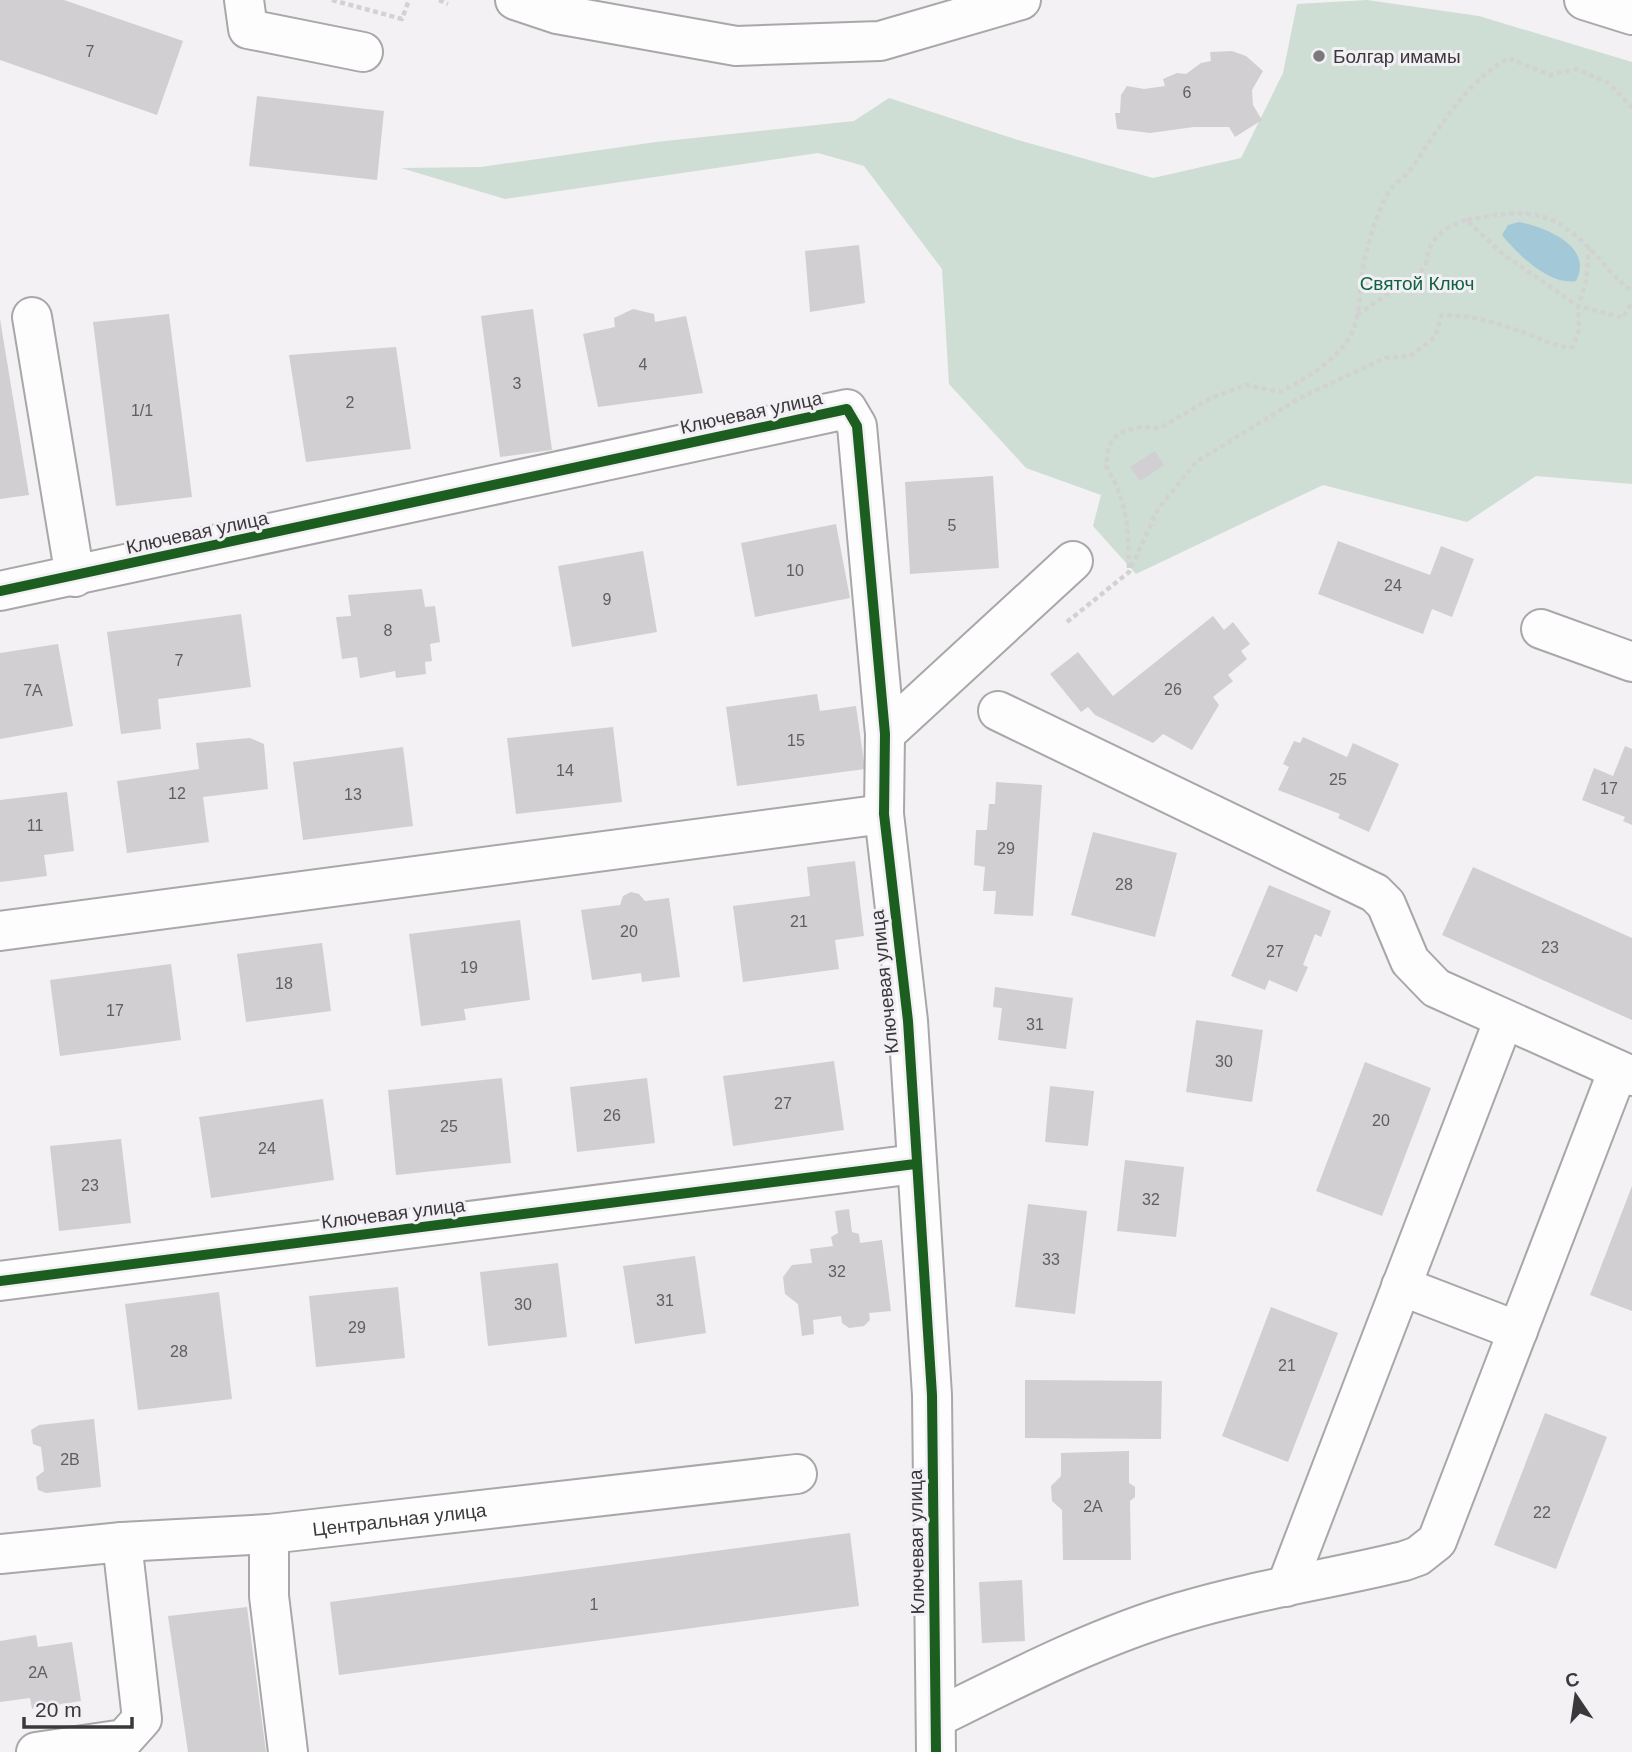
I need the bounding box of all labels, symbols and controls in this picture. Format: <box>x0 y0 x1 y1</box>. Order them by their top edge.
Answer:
house number: 7 <box>86 43 95 60</box>
place label: Болгар имамы <box>1333 46 1461 67</box>
marker: Болгар имамы <box>1311 48 1327 64</box>
house number: 6 <box>1183 84 1192 101</box>
park label: Святой Ключ <box>1360 273 1474 294</box>
house number: 4 <box>639 356 648 373</box>
house number: 3 <box>513 375 522 392</box>
street label: Ключевая улица <box>678 387 824 438</box>
house number: 2 <box>346 394 355 411</box>
house number: 1/1 <box>131 402 153 419</box>
street label: Ключевая улица <box>124 507 270 558</box>
house number: 5 <box>948 517 957 534</box>
house number: 10 <box>786 562 804 579</box>
house number: 24 <box>1384 577 1402 594</box>
house number: 9 <box>603 591 612 608</box>
house number: 8 <box>384 622 393 639</box>
house number: 7 <box>175 652 184 669</box>
house number: 26 <box>1164 681 1182 698</box>
house number: 7А <box>23 682 43 699</box>
house number: 15 <box>787 732 805 749</box>
house number: 14 <box>556 762 574 779</box>
house number: 25 <box>1329 771 1347 788</box>
house number: 17 <box>1600 780 1618 797</box>
house number: 12 <box>168 785 186 802</box>
house number: 13 <box>344 786 362 803</box>
house number: 11 <box>27 817 43 834</box>
house number: 29 <box>997 840 1015 857</box>
house number: 28 <box>1115 876 1133 893</box>
street label: Ключевая улица <box>866 908 903 1055</box>
house number: 21 <box>790 913 808 930</box>
house number: 20 <box>620 923 638 940</box>
house number: 23 <box>1541 939 1559 956</box>
house number: 27 <box>1266 943 1284 960</box>
house number: 19 <box>460 959 478 976</box>
house number: 18 <box>275 975 293 992</box>
house number: 17 <box>106 1002 124 1019</box>
house number: 31 <box>1026 1016 1044 1033</box>
house number: 30 <box>1215 1053 1233 1070</box>
house number: 27 <box>774 1095 792 1112</box>
house number: 26 <box>603 1107 621 1124</box>
house number: 20 <box>1372 1112 1390 1129</box>
house number: 25 <box>440 1118 458 1135</box>
house number: 24 <box>258 1140 276 1157</box>
house number: 23 <box>81 1177 99 1194</box>
house number: 32 <box>1142 1191 1160 1208</box>
street label: Ключевая улица <box>320 1194 467 1233</box>
house number: 33 <box>1042 1251 1060 1268</box>
house number: 32 <box>828 1263 846 1280</box>
house number: 31 <box>656 1292 674 1309</box>
house number: 30 <box>514 1296 532 1313</box>
house number: 29 <box>348 1319 366 1336</box>
house number: 28 <box>170 1343 188 1360</box>
house number: 21 <box>1278 1357 1296 1374</box>
house number: 2В <box>60 1451 80 1468</box>
street label: Ключевая улица <box>905 1469 928 1615</box>
house number: 2А <box>1083 1498 1103 1515</box>
street label: Центральная улица <box>311 1499 488 1540</box>
house number: 22 <box>1533 1504 1551 1521</box>
house number: 1 <box>590 1596 599 1613</box>
north arrow <box>1541 1661 1611 1731</box>
house number: 2А <box>28 1664 48 1681</box>
text: С <box>1563 1668 1582 1692</box>
scale bar <box>24 1686 133 1730</box>
text: 20 m <box>35 1698 82 1721</box>

